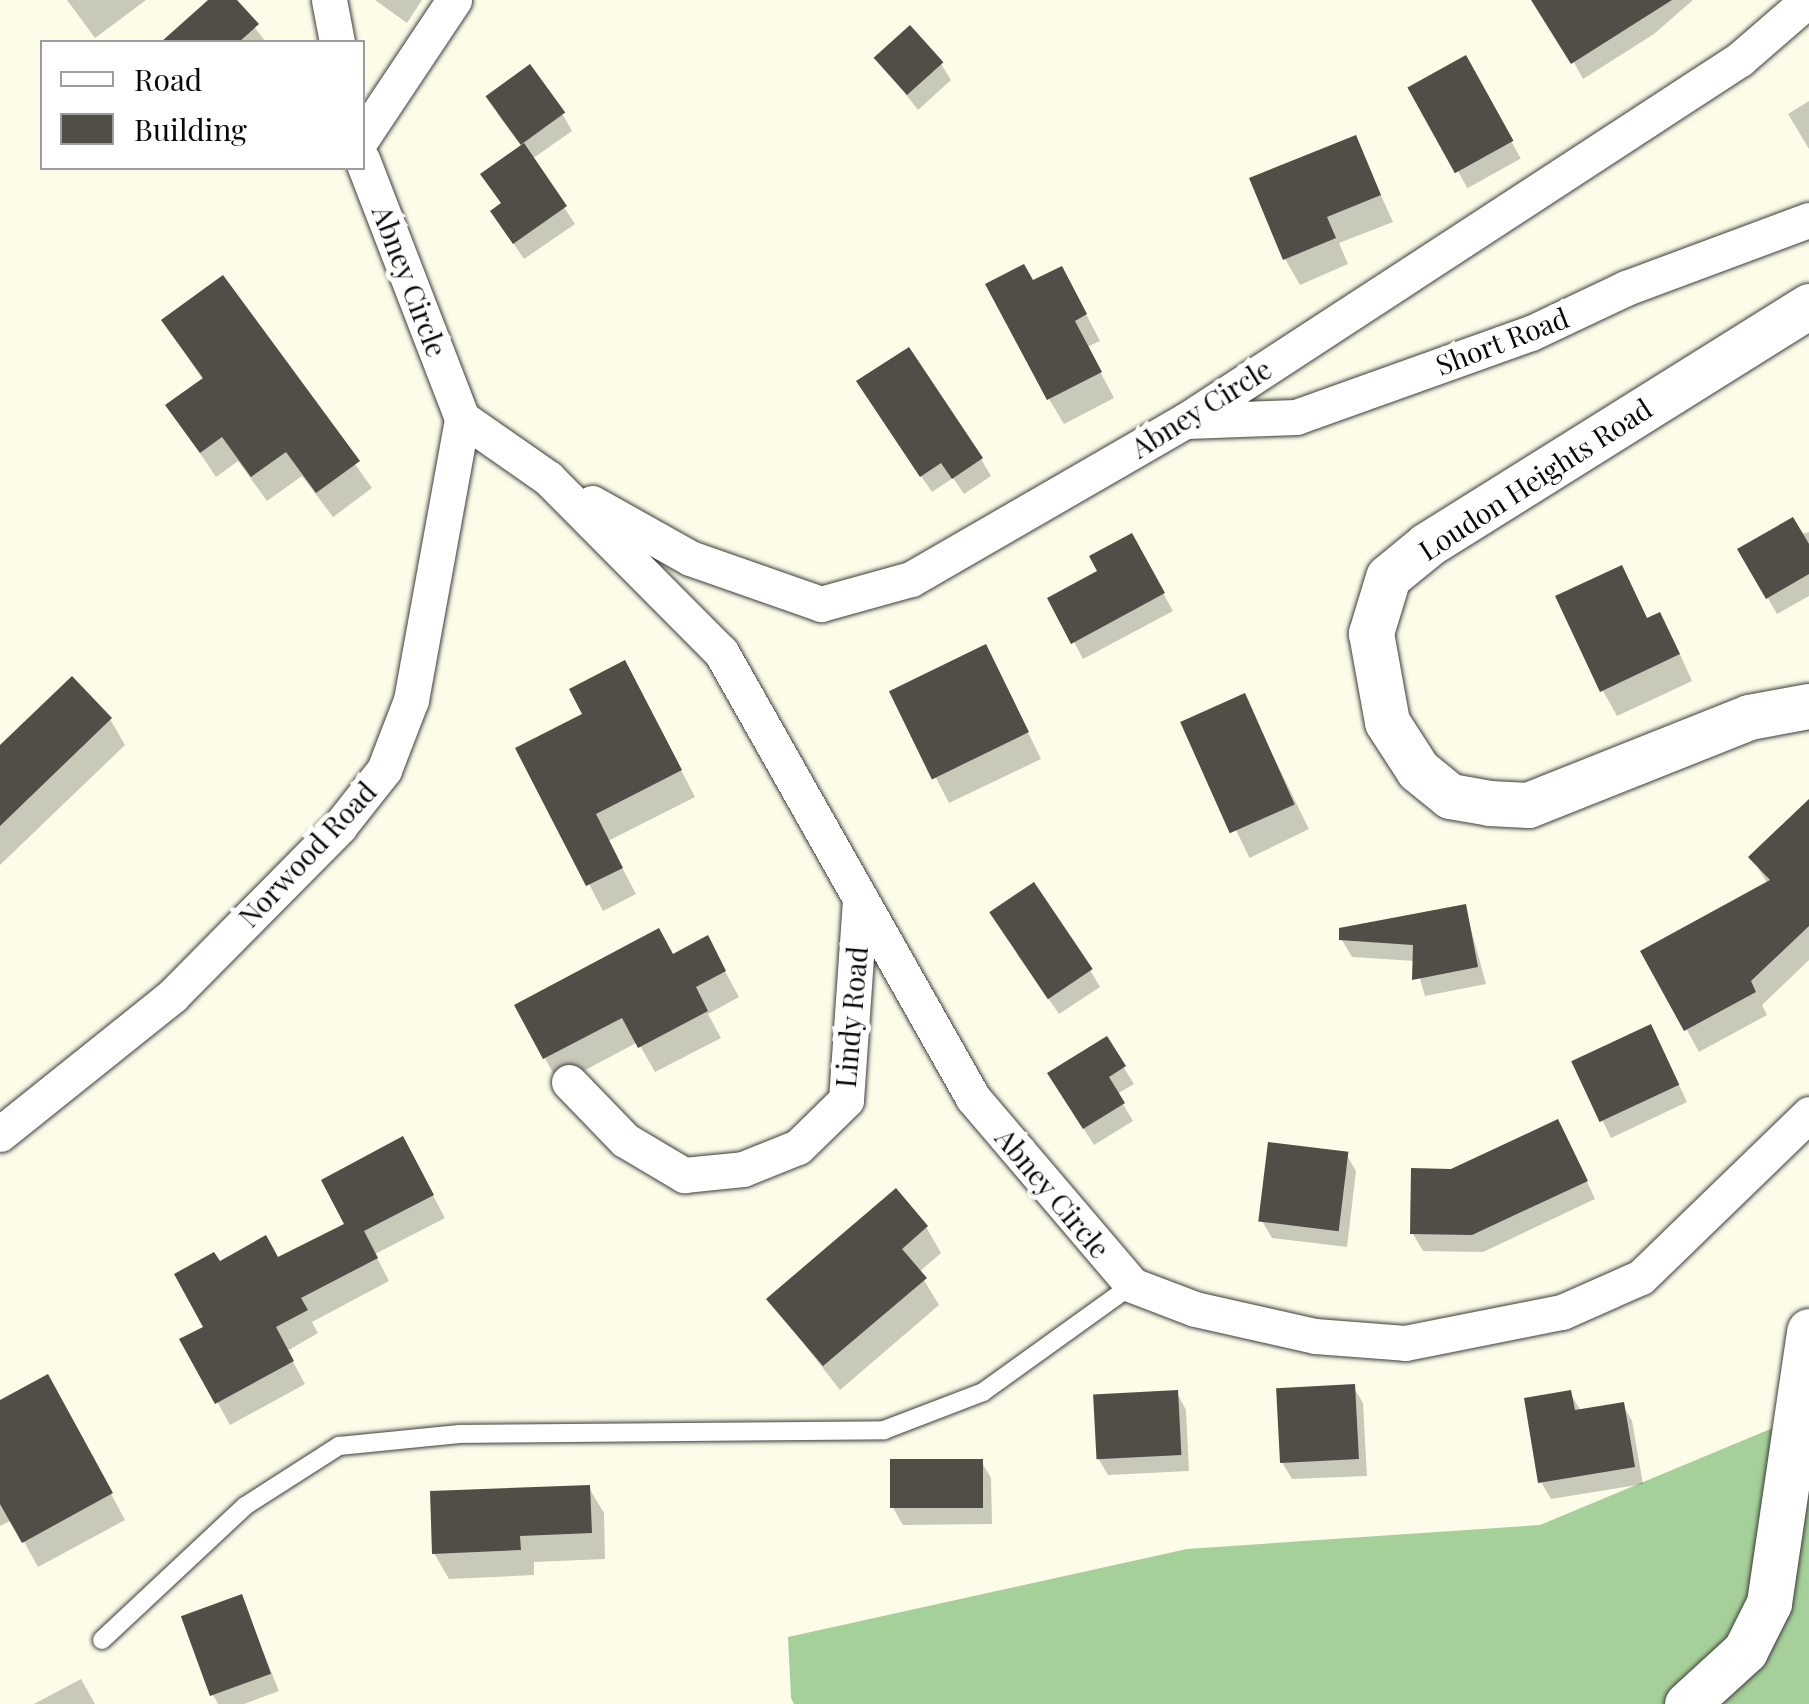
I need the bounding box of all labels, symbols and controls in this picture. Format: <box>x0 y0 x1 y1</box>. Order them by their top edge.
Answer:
legend <box>40 40 365 170</box>
text: Road <box>134 59 202 99</box>
text: Building <box>134 109 247 149</box>
street label: Abney Circle <box>366 200 454 362</box>
street label: Short Road <box>1431 300 1573 382</box>
street label: Abney Circle <box>1124 351 1278 465</box>
street label: Loudon Heights Road <box>1412 391 1658 567</box>
street label: Norwood Road <box>231 775 383 933</box>
street label: Lindy Road <box>828 945 874 1089</box>
street label: Abney Circle <box>989 1121 1117 1265</box>

